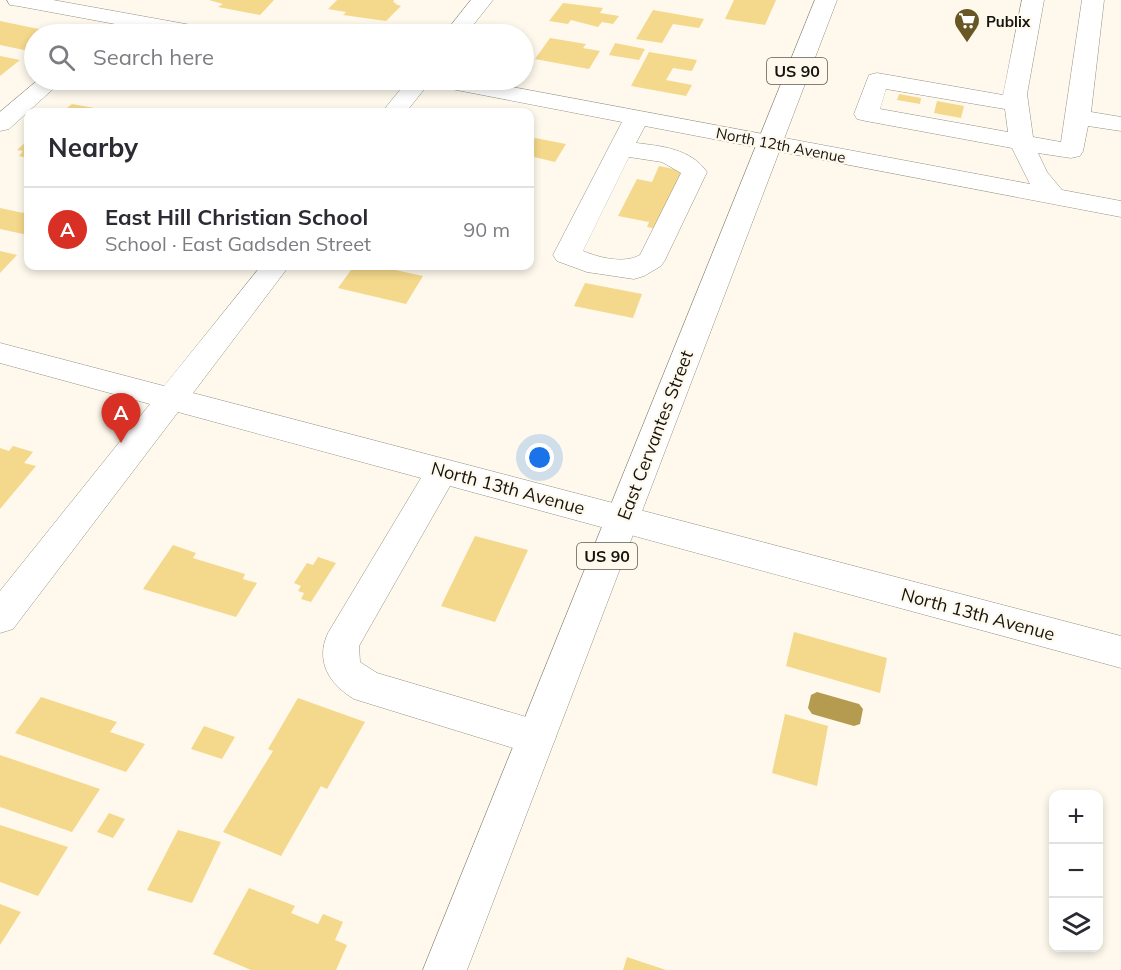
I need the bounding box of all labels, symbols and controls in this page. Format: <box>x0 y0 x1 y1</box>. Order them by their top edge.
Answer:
supermarket icon: Publix <box>952 6 982 44</box>
place label: Publix <box>986 12 1031 31</box>
search box <box>24 24 534 90</box>
icon: search <box>45 41 78 74</box>
text: Search here <box>93 43 214 71</box>
road number: US 90 <box>767 58 827 84</box>
street label: North 12th Avenue <box>715 123 847 167</box>
text: Nearby <box>48 131 138 164</box>
text: East Hill Christian School <box>105 203 368 231</box>
text: A <box>60 217 75 242</box>
text: 90 m <box>463 217 510 242</box>
text: School · East Gadsden Street <box>105 231 371 256</box>
street label: East Cervantes Street <box>612 347 698 523</box>
pin: A <box>102 394 140 443</box>
your location <box>525 443 554 472</box>
street label: North 13th Avenue <box>429 456 587 520</box>
road number: US 90 <box>577 543 637 569</box>
street label: North 13th Avenue <box>899 582 1057 646</box>
map controls <box>1049 790 1103 952</box>
button: + <box>1049 790 1103 844</box>
button: − <box>1049 844 1103 898</box>
button: layers <box>1049 898 1103 952</box>

